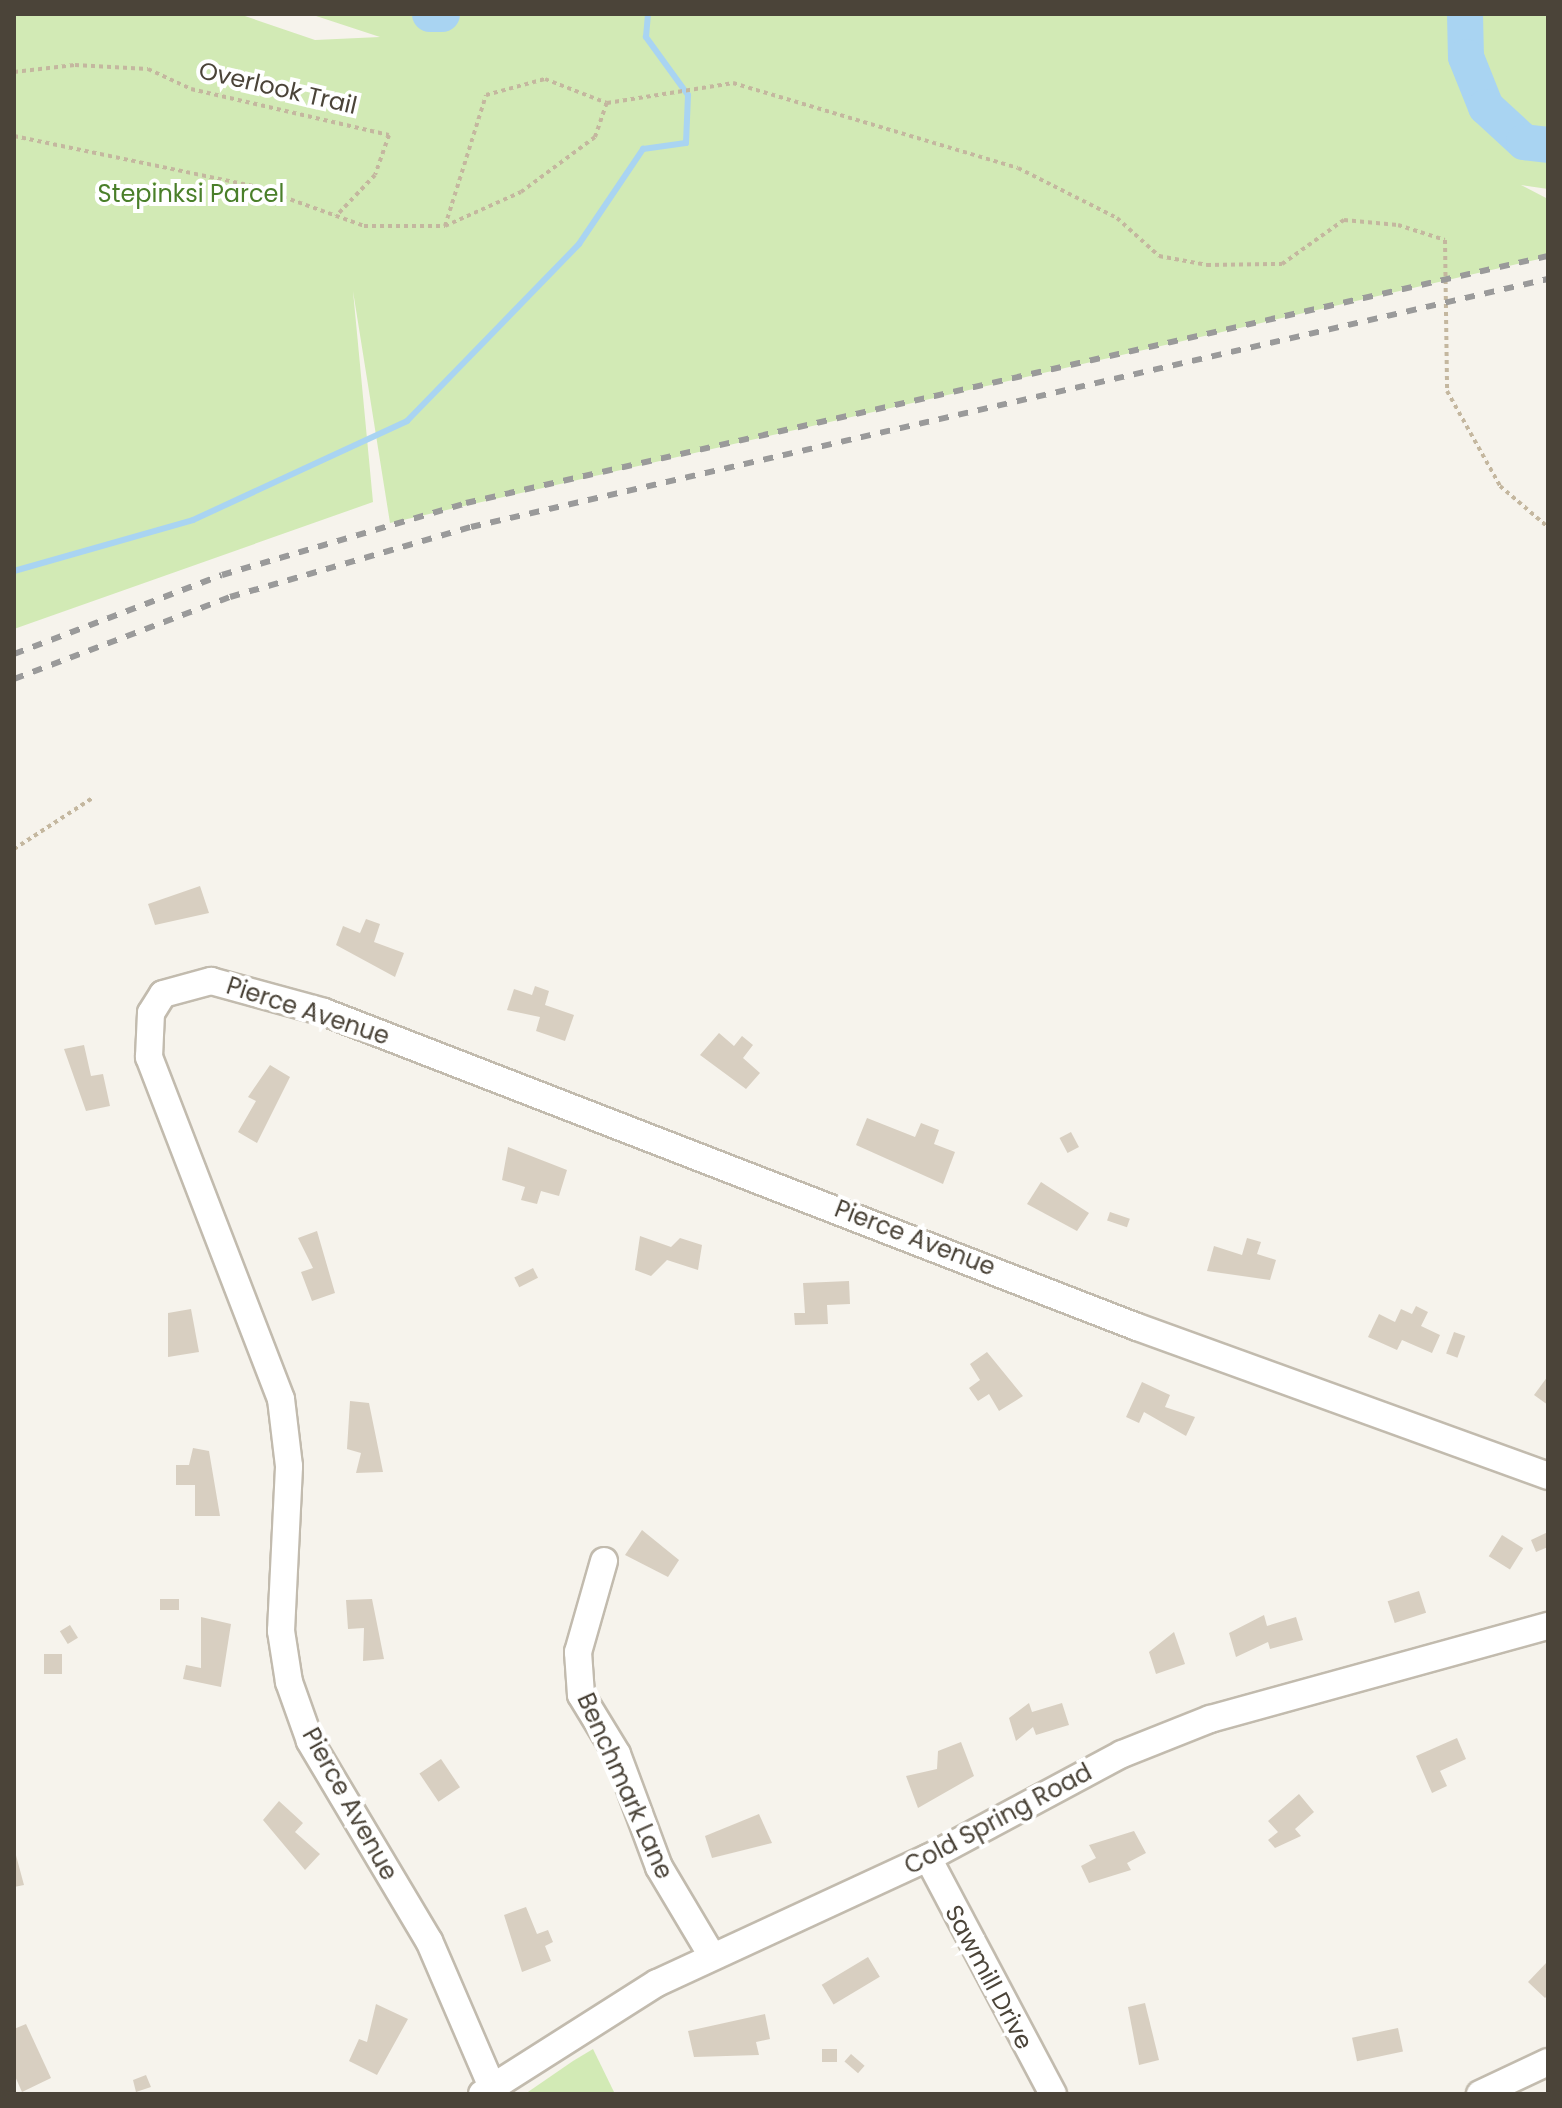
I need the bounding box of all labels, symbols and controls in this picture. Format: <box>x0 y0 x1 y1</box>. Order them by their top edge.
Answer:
street label: Overlook Trail <box>196 56 360 120</box>
park label: Stepinksi Parcel <box>98 180 284 208</box>
street label: Pierce Avenue <box>223 971 393 1051</box>
street label: Pierce Avenue <box>831 1194 999 1282</box>
street label: Benchmark Lane <box>571 1689 679 1883</box>
street label: Pierce Avenue <box>296 1723 404 1885</box>
street label: Cold Spring Road <box>899 1757 1097 1881</box>
street label: Sawmill Drive <box>939 1900 1039 2054</box>

